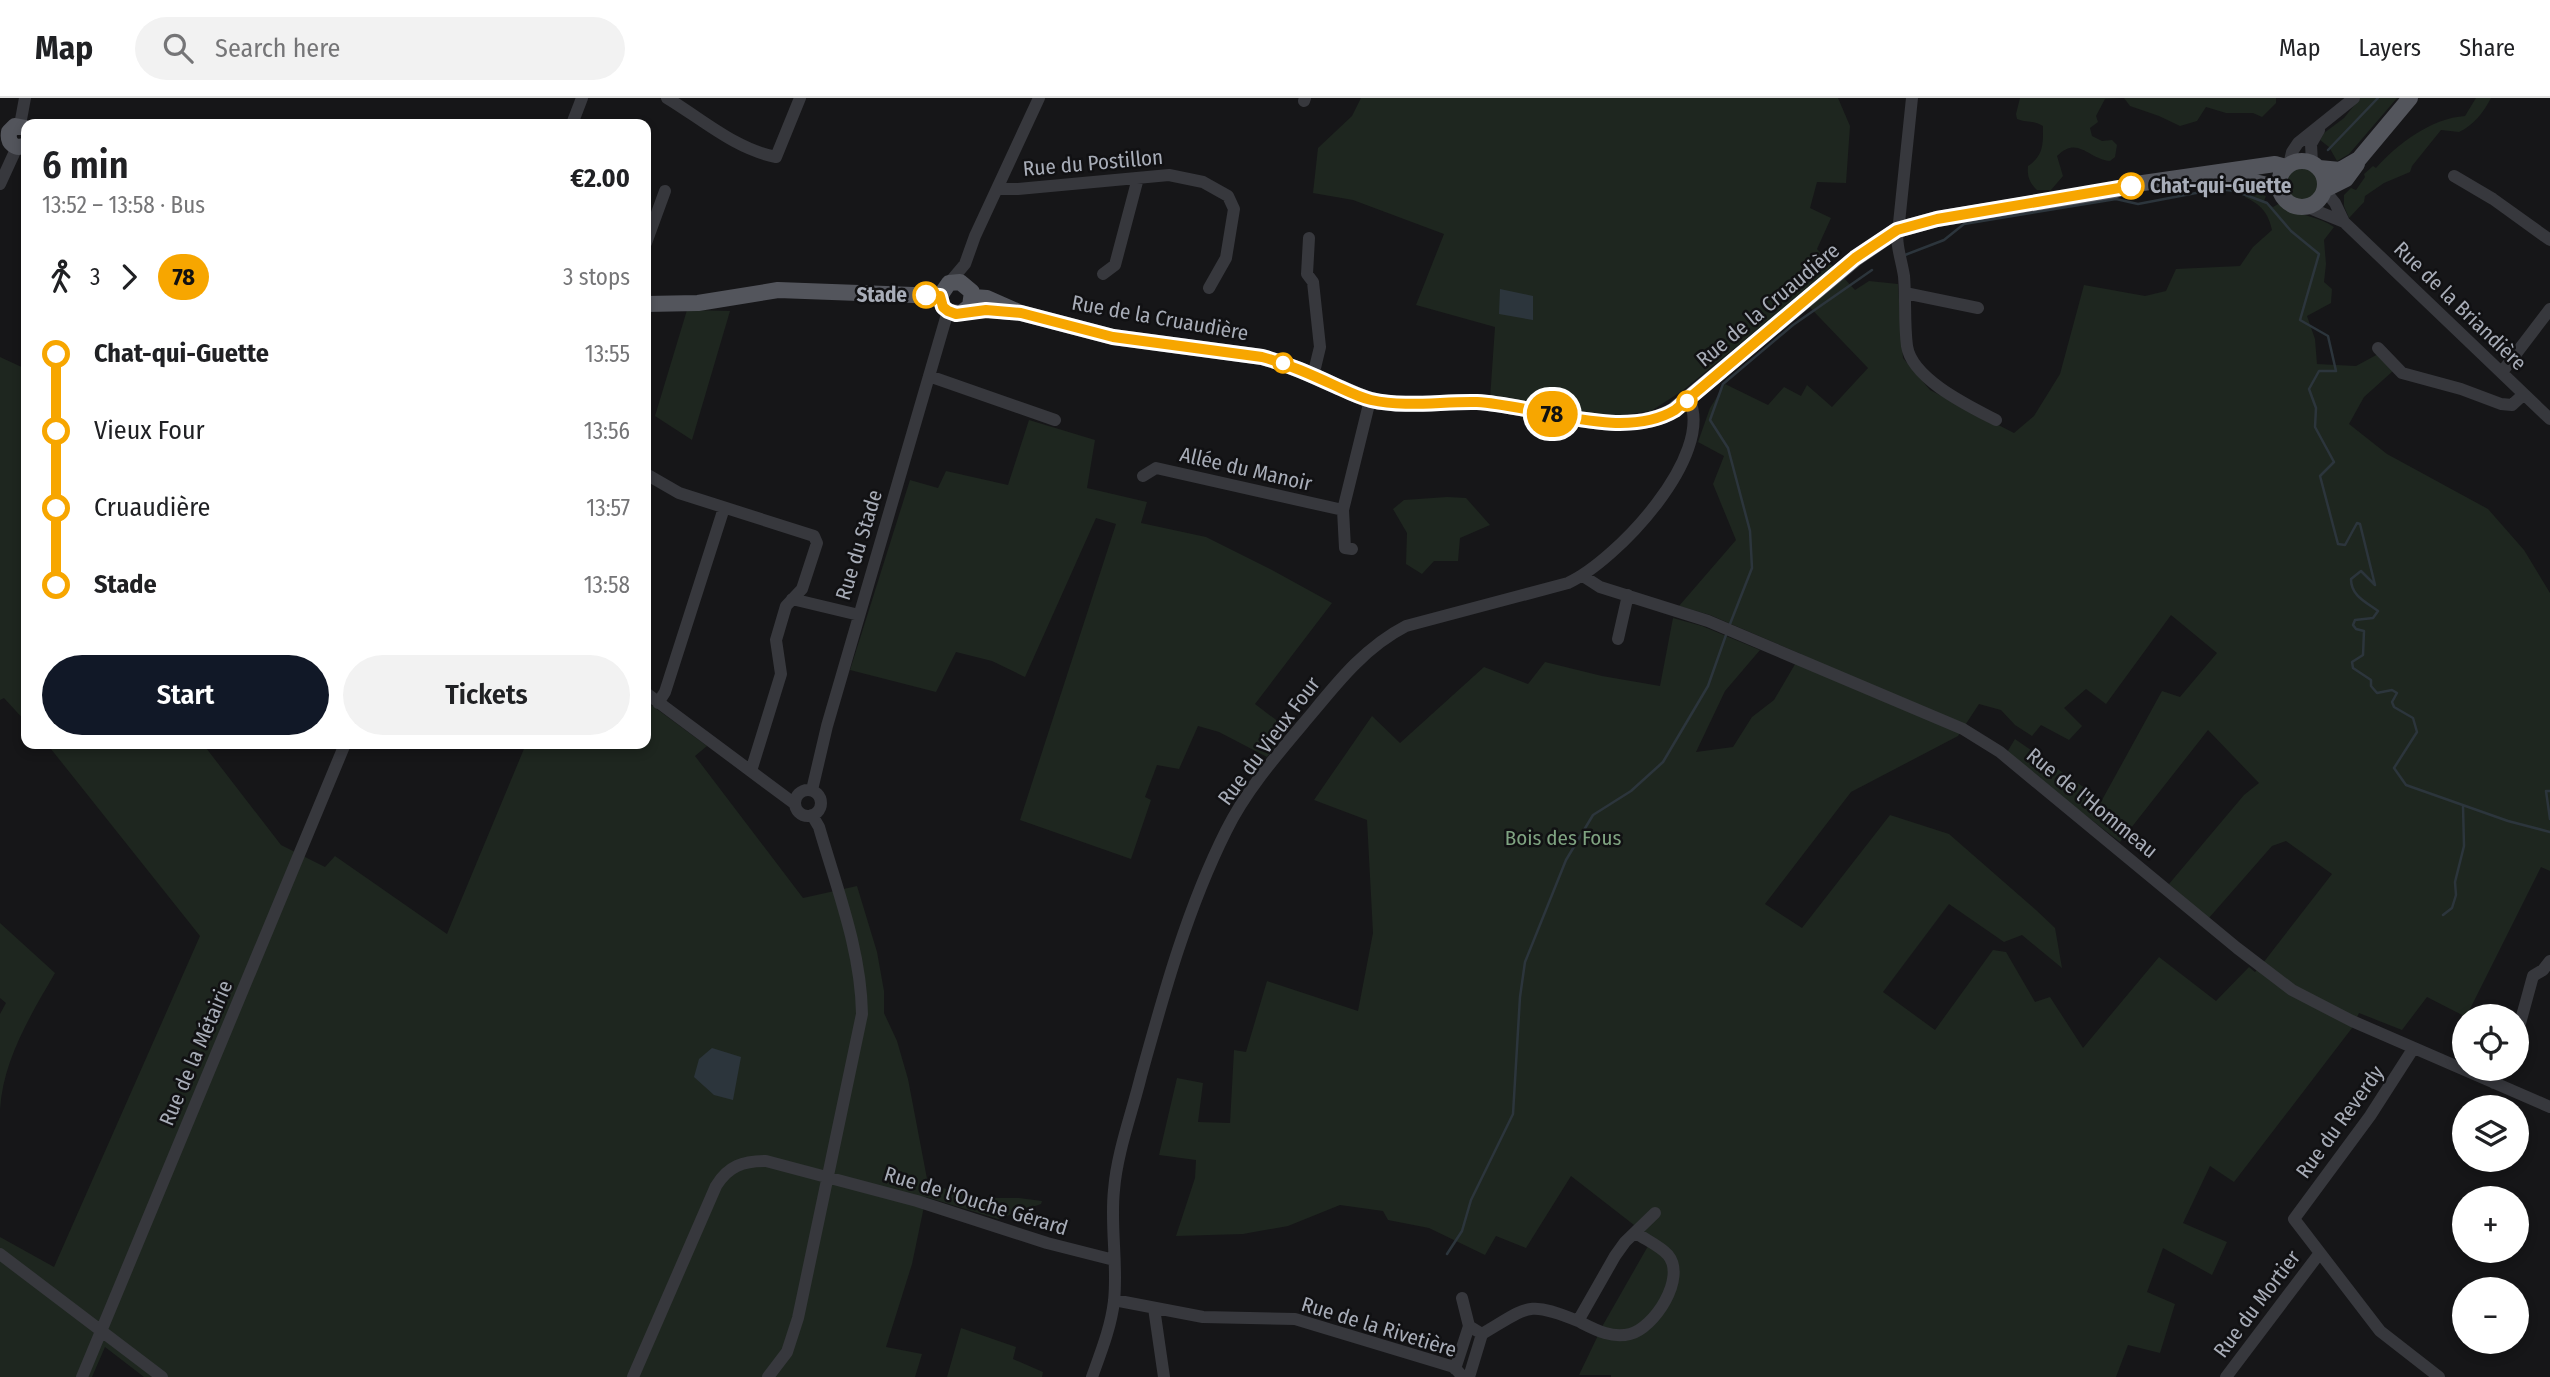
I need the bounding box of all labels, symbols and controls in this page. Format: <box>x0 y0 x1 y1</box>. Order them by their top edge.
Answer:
search box <box>135 17 625 80</box>
text: Map <box>35 28 93 68</box>
icon: search <box>159 29 197 67</box>
text: Search here <box>215 33 340 64</box>
text: Map <box>2279 34 2321 62</box>
text: Layers <box>2359 34 2421 62</box>
text: Share <box>2459 34 2515 62</box>
text: 6 min <box>42 142 129 188</box>
street label: Rue du Postillon <box>1022 144 1164 182</box>
text: €2.00 <box>570 163 630 194</box>
marker: Chat-qui-Guette <box>2118 173 2144 199</box>
place label: Chat-qui-Guette <box>2150 173 2292 199</box>
text: 13:52 – 13:58 · Bus <box>42 191 205 219</box>
street label: Rue de la Briandière <box>2388 236 2532 376</box>
street label: Rue de la Cruaudière <box>1691 238 1845 372</box>
icon: walk <box>42 258 80 296</box>
icon: forward <box>110 258 148 296</box>
text: 3 <box>90 263 100 291</box>
text: 78 <box>172 263 195 291</box>
text: 3 stops <box>563 263 630 291</box>
place label: Stade <box>856 282 907 308</box>
marker: Stade <box>913 282 939 308</box>
street label: Rue de la Cruaudière <box>1070 290 1250 346</box>
text: Chat-qui-Guette <box>94 338 269 369</box>
text: 13:55 <box>585 340 630 368</box>
unlabelled marker <box>1273 353 1293 373</box>
line badge: 78 <box>1520 391 1584 437</box>
unlabelled marker <box>1677 391 1697 411</box>
text: 78 <box>1541 400 1563 428</box>
text: Vieux Four <box>94 415 205 446</box>
text: 13:56 <box>584 417 630 445</box>
street label: Allée du Manoir <box>1177 441 1315 497</box>
street label: Rue du Stade <box>830 487 888 603</box>
text: Cruaudière <box>94 492 210 523</box>
text: 13:57 <box>586 494 630 522</box>
text: Stade <box>94 569 157 600</box>
text: 13:58 <box>584 571 630 599</box>
button: Start <box>42 655 329 735</box>
button: Tickets <box>343 655 630 735</box>
street label: Rue du Vieux Four <box>1212 671 1326 810</box>
street label: Rue de l'Hommeau <box>2021 742 2163 864</box>
park label: Bois des Fous <box>1505 825 1621 851</box>
street label: Rue de la Métairie <box>154 976 238 1130</box>
map controls <box>2452 1004 2529 1354</box>
button: locate <box>2452 1004 2529 1081</box>
street label: Rue du Reverdy <box>2290 1060 2390 1184</box>
button: layers <box>2452 1095 2529 1172</box>
street label: Rue de l'Ouche Gérard <box>881 1161 1071 1241</box>
button: + <box>2452 1186 2529 1263</box>
street label: Rue du Mortier <box>2208 1245 2306 1363</box>
button: − <box>2452 1277 2529 1354</box>
street label: Rue de la Rivetière <box>1298 1291 1460 1363</box>

